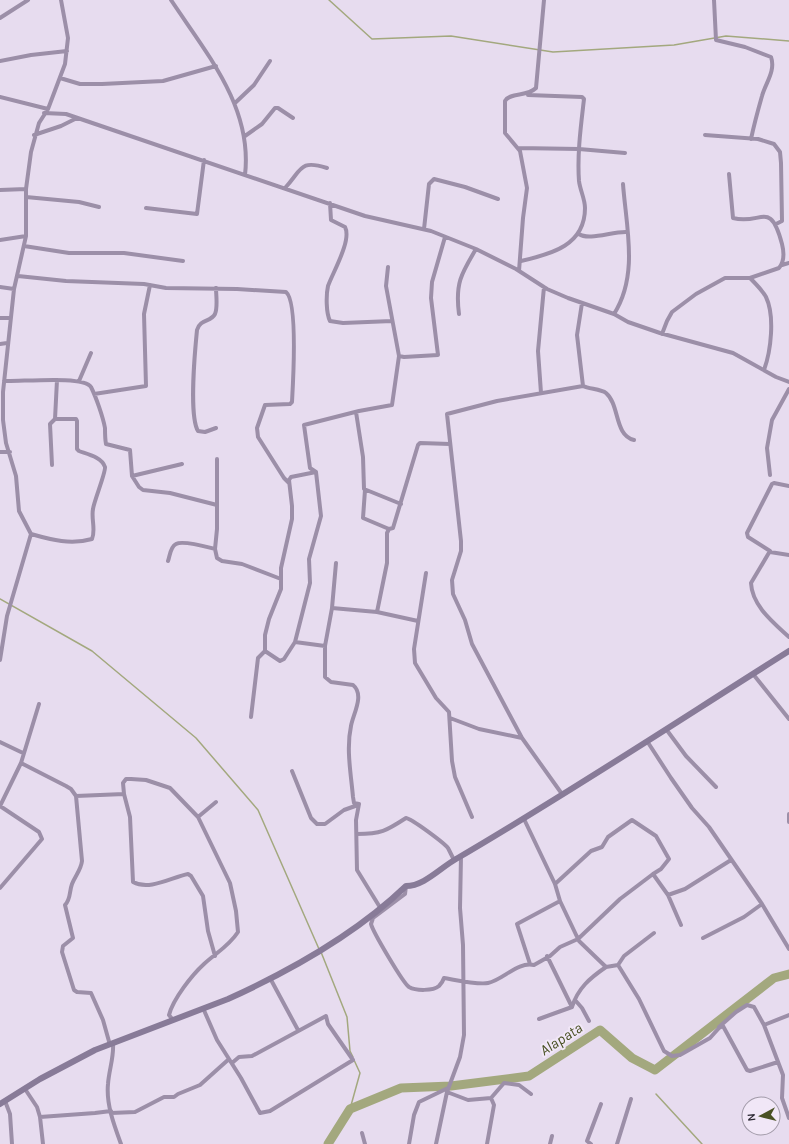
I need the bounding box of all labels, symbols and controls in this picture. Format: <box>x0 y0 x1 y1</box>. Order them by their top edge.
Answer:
water label: Alapata <box>536 1019 586 1059</box>
north arrow <box>741 1096 781 1136</box>
text: N <box>745 1112 759 1122</box>

